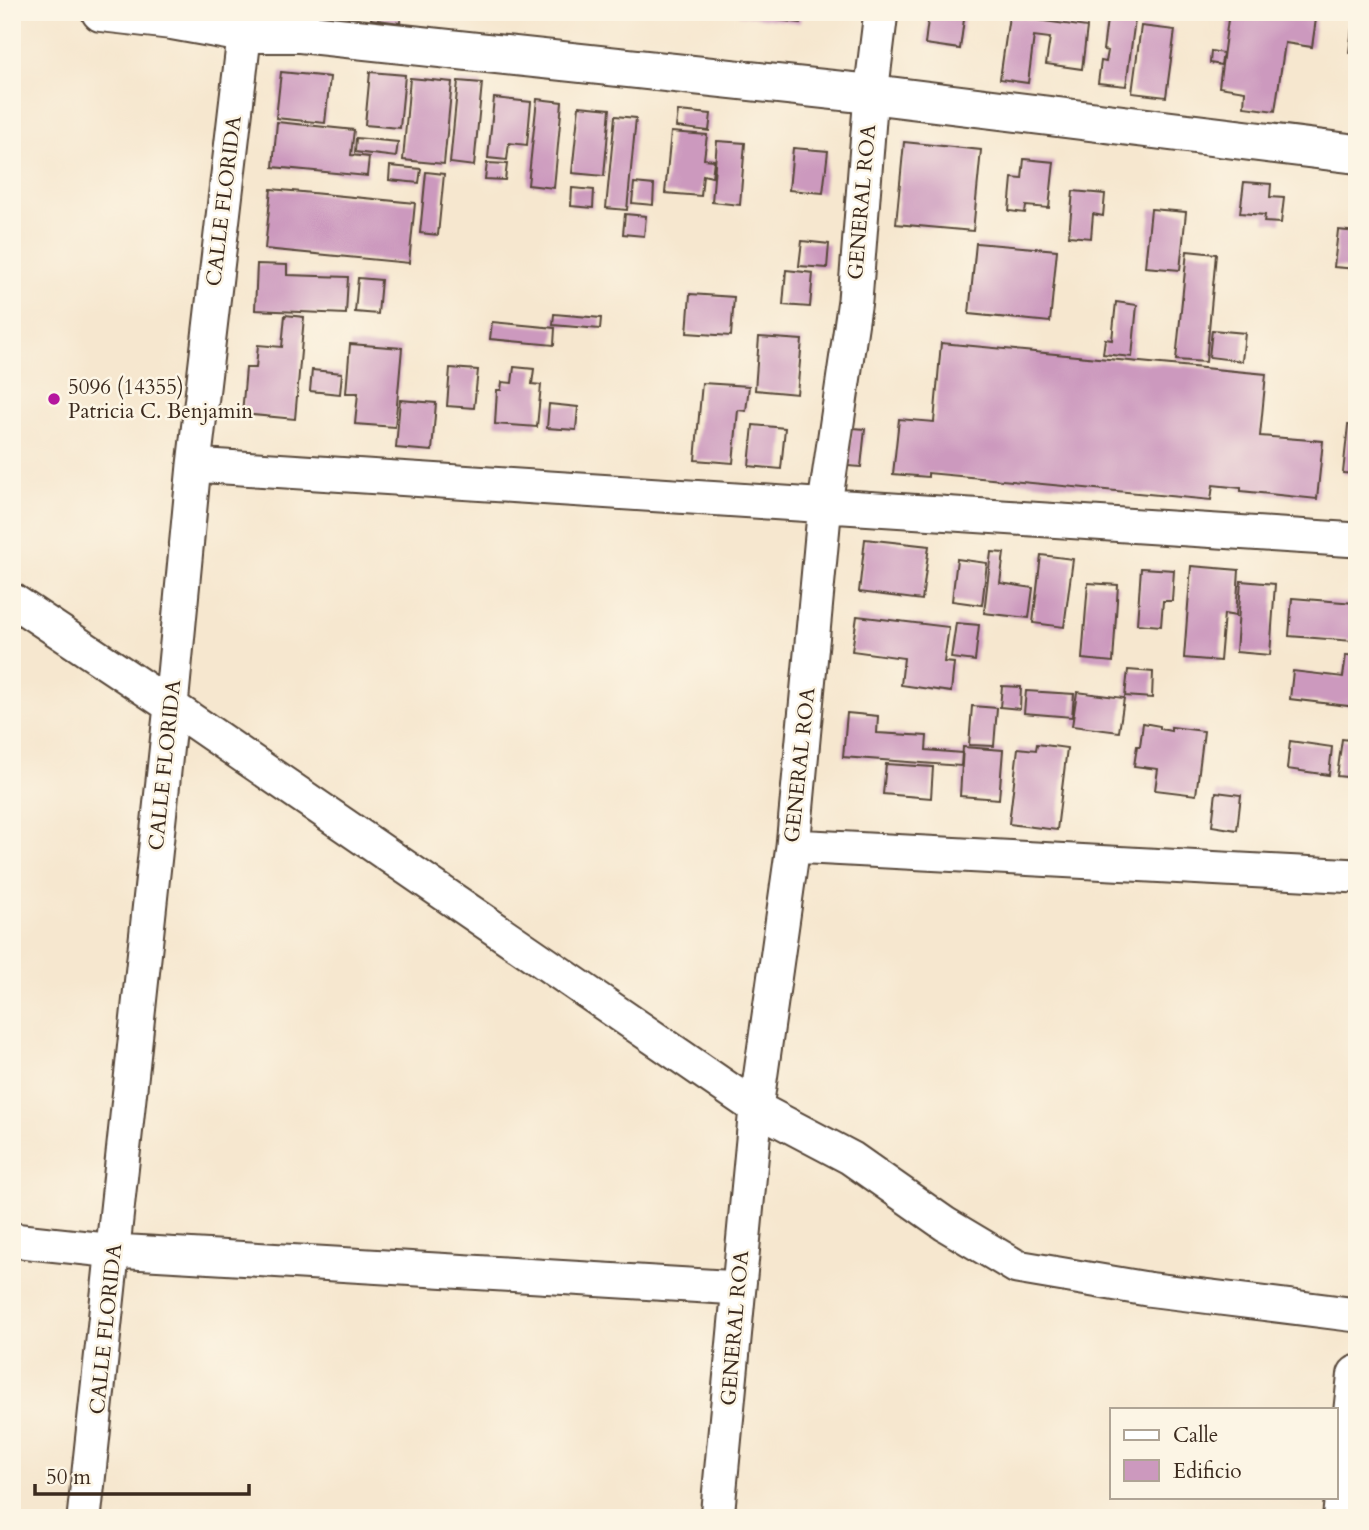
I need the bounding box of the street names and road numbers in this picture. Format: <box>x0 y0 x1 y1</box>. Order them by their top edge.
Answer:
street label: CALLE FLORIDA <box>199 114 249 288</box>
street label: GENERAL ROA <box>841 123 883 281</box>
street label: CALLE FLORIDA <box>142 678 188 852</box>
street label: GENERAL ROA <box>777 686 823 844</box>
street label: CALLE FLORIDA <box>83 1242 129 1416</box>
street label: GENERAL ROA <box>714 1249 756 1407</box>

